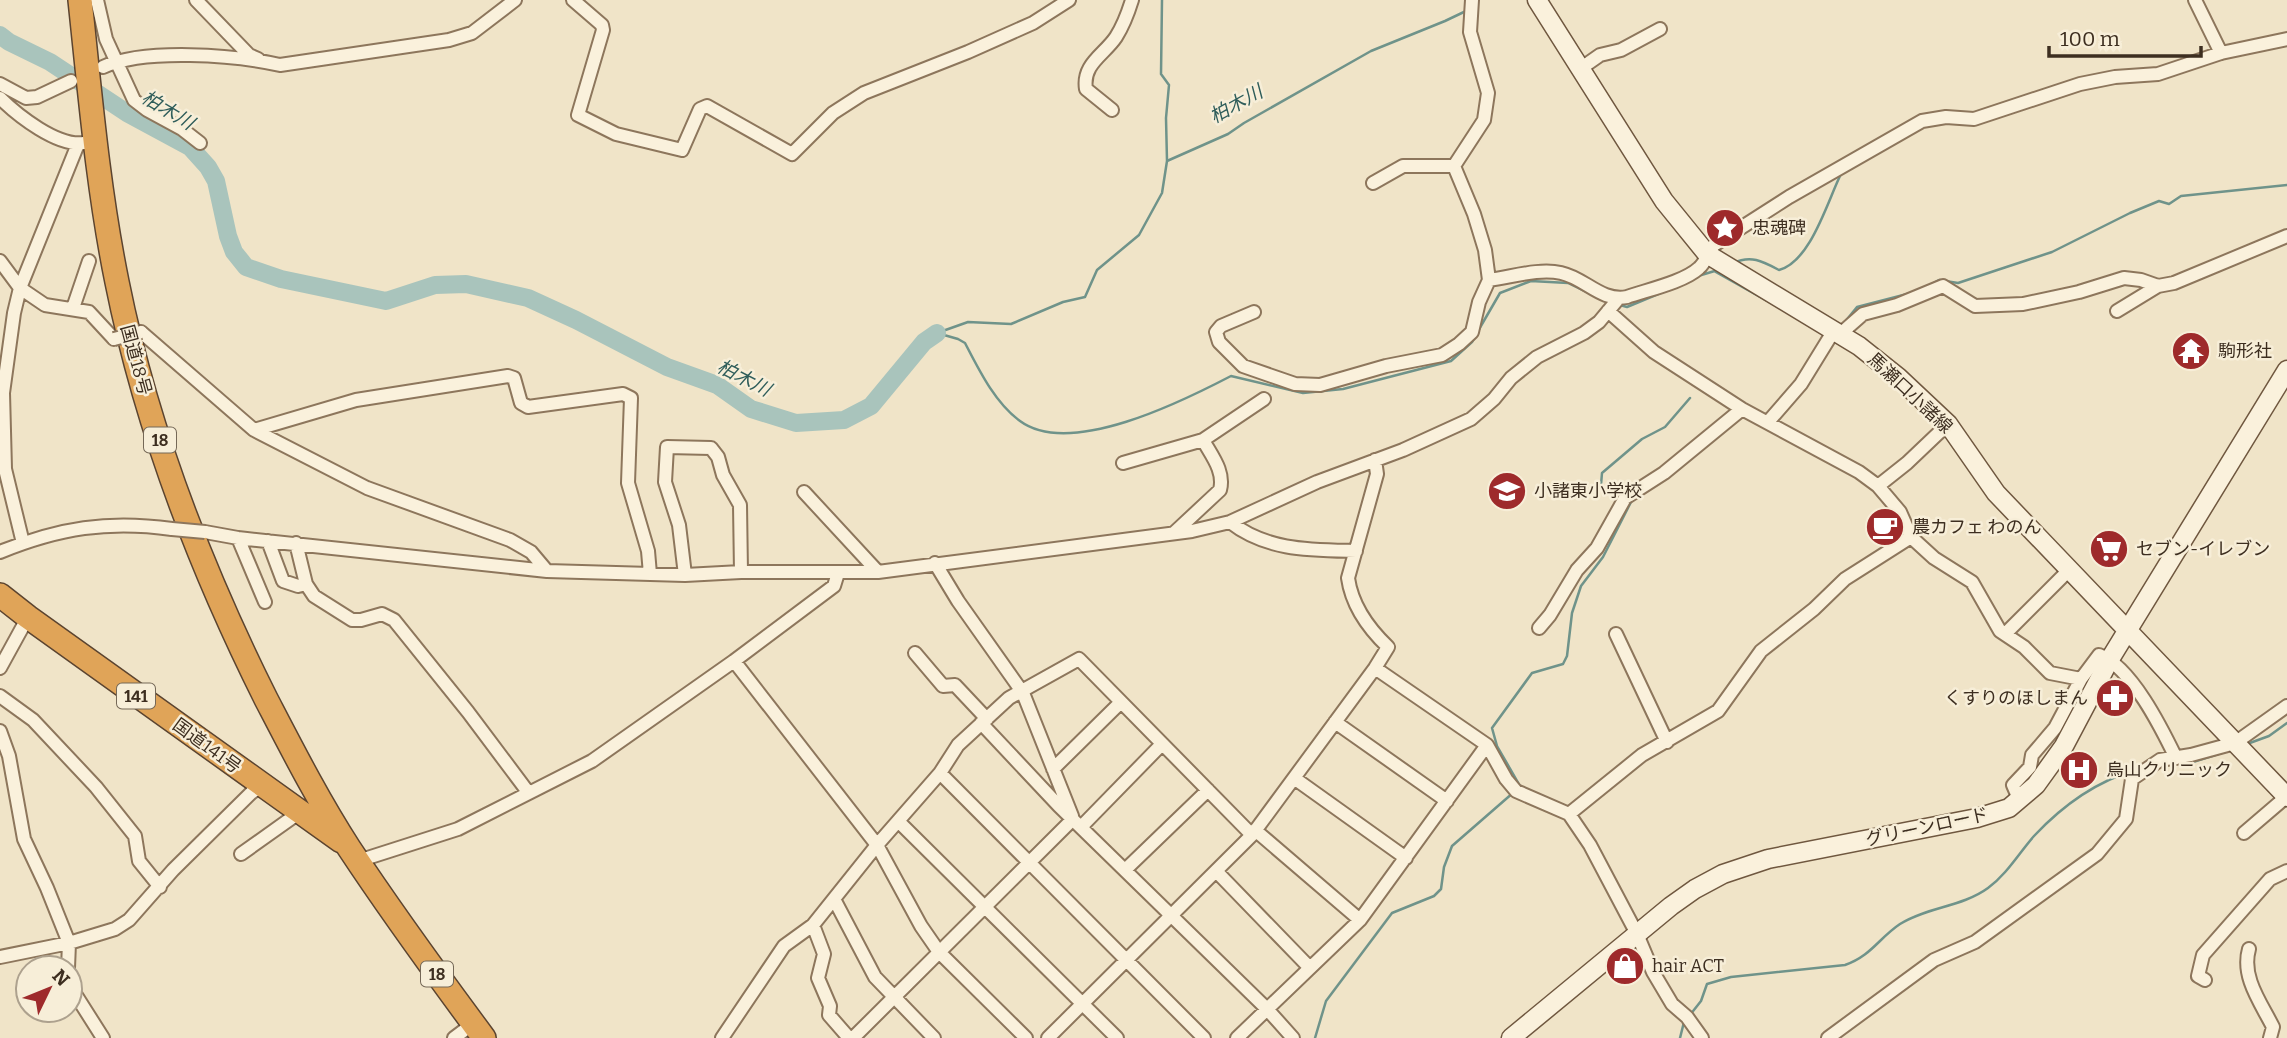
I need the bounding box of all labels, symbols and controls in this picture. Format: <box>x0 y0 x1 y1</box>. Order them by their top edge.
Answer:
scale bar <box>2049 14 2201 58</box>
text: 100 m <box>2060 26 2120 52</box>
water label: 柏木川 <box>1205 79 1268 128</box>
water label: 柏木川 <box>138 85 200 136</box>
place icon: 忠魂碑 <box>1704 207 1746 249</box>
place label: 忠魂碑 <box>1752 217 1806 239</box>
street label: 国道18号 <box>116 322 156 398</box>
temple icon: 駒形社 <box>2170 330 2212 372</box>
place label: 駒形社 <box>2218 340 2272 362</box>
street label: 馬瀬口小諸線 <box>1863 348 1957 438</box>
water label: 柏木川 <box>713 355 776 402</box>
road number: 18 <box>144 428 176 452</box>
school or university icon: 小諸東小学校 <box>1486 470 1528 512</box>
place label: 小諸東小学校 <box>1534 480 1642 502</box>
cafe icon: 農カフェ わのん <box>1864 506 1906 548</box>
place label: 農カフェ わのん <box>1912 516 2042 538</box>
supermarket icon: セブン-イレブン <box>2088 528 2130 570</box>
place label: セブン-イレブン <box>2136 538 2270 560</box>
pharmacy icon: くすりのほしまん <box>2094 677 2136 719</box>
road number: 141 <box>117 684 155 708</box>
place label: くすりのほしまん <box>1944 687 2088 709</box>
street label: 国道141号 <box>169 714 245 778</box>
hospital icon: 烏山クリニック <box>2058 749 2100 791</box>
place label: 烏山クリニック <box>2106 759 2232 781</box>
street label: グリーンロード <box>1864 803 1990 851</box>
shop icon: hair ACT <box>1604 945 1646 987</box>
north arrow <box>14 954 84 1024</box>
place label: hair ACT <box>1652 955 1724 977</box>
road number: 18 <box>421 962 453 986</box>
text: N <box>48 965 75 991</box>

